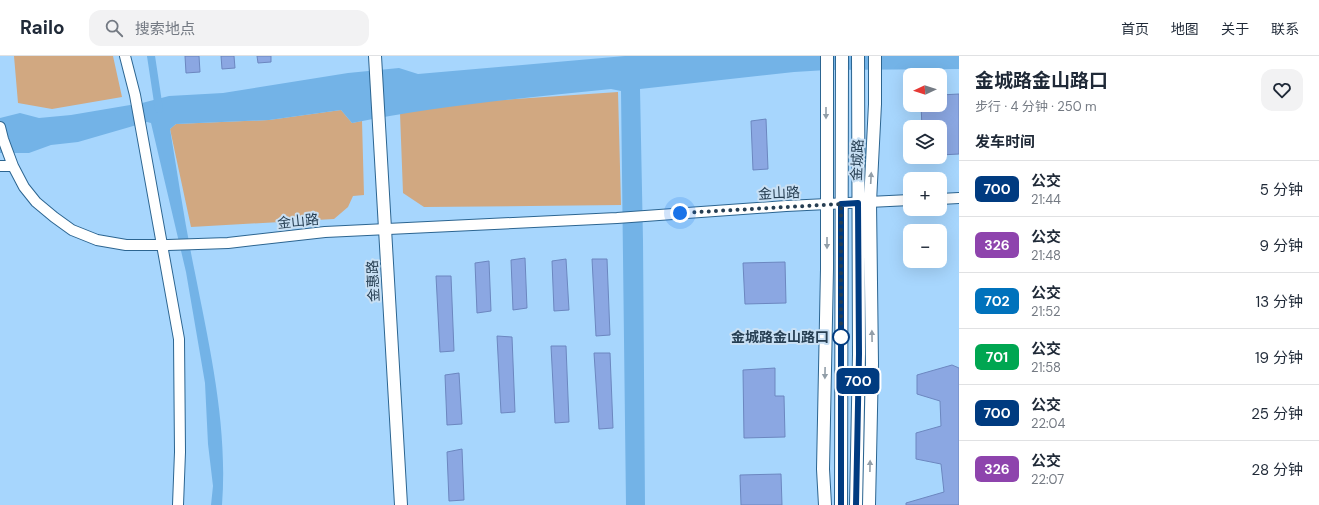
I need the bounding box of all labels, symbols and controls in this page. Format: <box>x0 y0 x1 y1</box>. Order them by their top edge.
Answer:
search box <box>89 10 369 46</box>
text: Railo <box>20 15 65 40</box>
icon: search <box>103 17 125 39</box>
text: 搜索地点 <box>135 19 195 39</box>
text: 首页 <box>1121 20 1149 38</box>
text: 地图 <box>1171 20 1199 38</box>
text: 关于 <box>1221 20 1249 38</box>
text: 联系 <box>1271 20 1299 38</box>
north arrow <box>903 68 947 112</box>
map controls <box>903 68 947 268</box>
text: 金城路金山路口 <box>975 68 1108 93</box>
button: heart <box>1261 69 1303 111</box>
text: 步行 · 4 分钟 · 250 m <box>975 98 1097 115</box>
one-way arrow <box>823 107 829 120</box>
button: layers <box>903 120 947 164</box>
text: 发车时间 <box>975 132 1035 152</box>
street label: 金城路 <box>847 139 867 181</box>
text: 公交 <box>1031 171 1061 191</box>
one-way arrow <box>868 172 875 184</box>
button: + <box>903 172 947 216</box>
text: 700 <box>983 180 1011 198</box>
text: 5 分钟 <box>1260 180 1303 200</box>
street label: 金山路 <box>758 183 800 203</box>
text: 21:44 <box>1031 191 1061 208</box>
your location <box>670 203 690 223</box>
street label: 金山路 <box>276 210 320 232</box>
button: − <box>903 224 947 268</box>
text: 公交 <box>1031 227 1061 247</box>
text: 326 <box>984 236 1010 254</box>
text: 9 分钟 <box>1260 236 1303 256</box>
one-way arrow <box>824 237 830 250</box>
text: 21:48 <box>1031 247 1061 264</box>
street label: 金惠路 <box>363 260 383 302</box>
text: 公交 <box>1031 283 1061 303</box>
text: 702 <box>984 292 1010 310</box>
text: 13 分钟 <box>1255 292 1303 312</box>
text: 21:52 <box>1031 303 1060 320</box>
place label: 金城路金山路口 <box>731 328 829 346</box>
marker: 金城路金山路口 <box>832 328 850 346</box>
one-way arrow <box>869 329 875 342</box>
text: 公交 <box>1031 339 1061 359</box>
text: 701 <box>986 348 1008 366</box>
text: 19 分钟 <box>1255 348 1303 368</box>
text: 21:58 <box>1031 359 1061 376</box>
one-way arrow <box>822 367 828 380</box>
line badge: 700 <box>835 368 881 394</box>
text: 700 <box>844 372 872 390</box>
text: 公交 <box>1031 395 1061 415</box>
text: 700 <box>983 404 1011 422</box>
text: 25 分钟 <box>1251 404 1303 424</box>
text: 22:04 <box>1031 415 1065 432</box>
text: 公交 <box>1031 451 1061 471</box>
one-way arrow <box>867 459 873 472</box>
text: 326 <box>984 460 1010 478</box>
text: 28 分钟 <box>1252 460 1303 480</box>
text: 22:07 <box>1031 471 1064 488</box>

